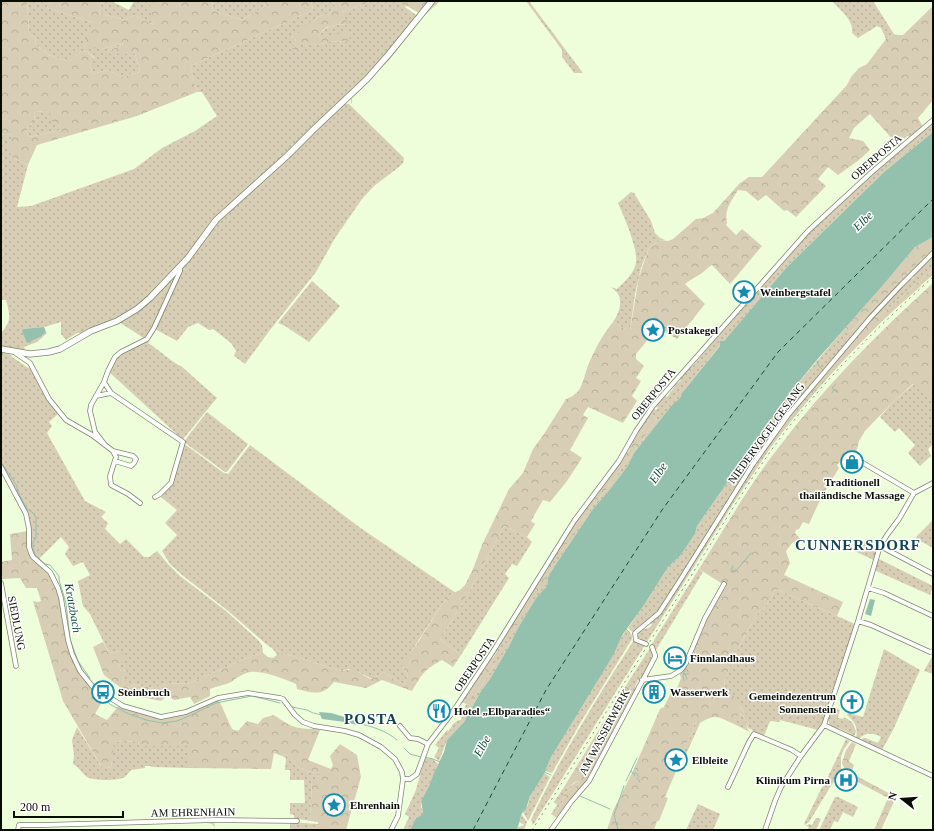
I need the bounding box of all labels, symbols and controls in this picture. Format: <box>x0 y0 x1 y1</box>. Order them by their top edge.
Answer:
street label: OBERPOSTA <box>848 132 904 182</box>
water label: Elbe <box>850 208 876 234</box>
place icon: Weinbergstafel <box>731 279 757 305</box>
place label: Weinbergstafel <box>760 286 831 298</box>
place icon: Postakegel <box>640 317 666 343</box>
place label: Postakegel <box>668 324 718 336</box>
street label: OBERPOSTA <box>628 366 678 422</box>
street label: NIEDERVOGELGESANG <box>725 380 807 486</box>
shop icon: Traditionell thailändische Massage <box>839 449 865 475</box>
water label: Elbe <box>645 459 670 487</box>
place label: Traditionell thailändische Massage <box>799 476 905 501</box>
district label: CUNNERSDORF <box>795 537 921 553</box>
water label: Kratzbach <box>62 581 84 634</box>
street label: SIEDLUNG <box>6 595 28 651</box>
street label: OBERPOSTA <box>451 634 497 694</box>
hotel icon: Finnlandhaus <box>662 645 688 671</box>
place label: Finnlandhaus <box>690 652 756 664</box>
bus stop icon: Steinbruch <box>90 679 116 705</box>
building icon: Wasserwerk <box>641 679 667 705</box>
place label: Steinbruch <box>118 686 170 698</box>
place label: Wasserwerk <box>670 686 729 698</box>
street label: AM WASSERWERK <box>576 687 632 777</box>
church icon: Gemeindezentrum Sonnenstein <box>839 689 865 715</box>
place label: Gemeindezentrum Sonnenstein <box>749 690 836 715</box>
restaurant icon: Hotel „Elbparadies“ <box>426 698 452 724</box>
place label: Hotel „Elbparadies“ <box>454 705 551 717</box>
district label: POSTA <box>344 711 398 727</box>
water label: Elbe <box>470 732 494 760</box>
place icon: Elbleite <box>663 747 689 773</box>
place label: Elbleite <box>692 754 728 766</box>
hospital icon: Klinikum Pirna <box>833 767 859 793</box>
place label: Klinikum Pirna <box>756 774 830 786</box>
north arrow <box>882 779 922 819</box>
text: N <box>886 790 899 802</box>
place icon: Ehrenhain <box>321 792 347 818</box>
scale bar <box>14 793 123 819</box>
place label: Ehrenhain <box>350 799 400 811</box>
text: 200 m <box>20 800 51 814</box>
street label: AM EHRENHAIN <box>151 805 235 819</box>

